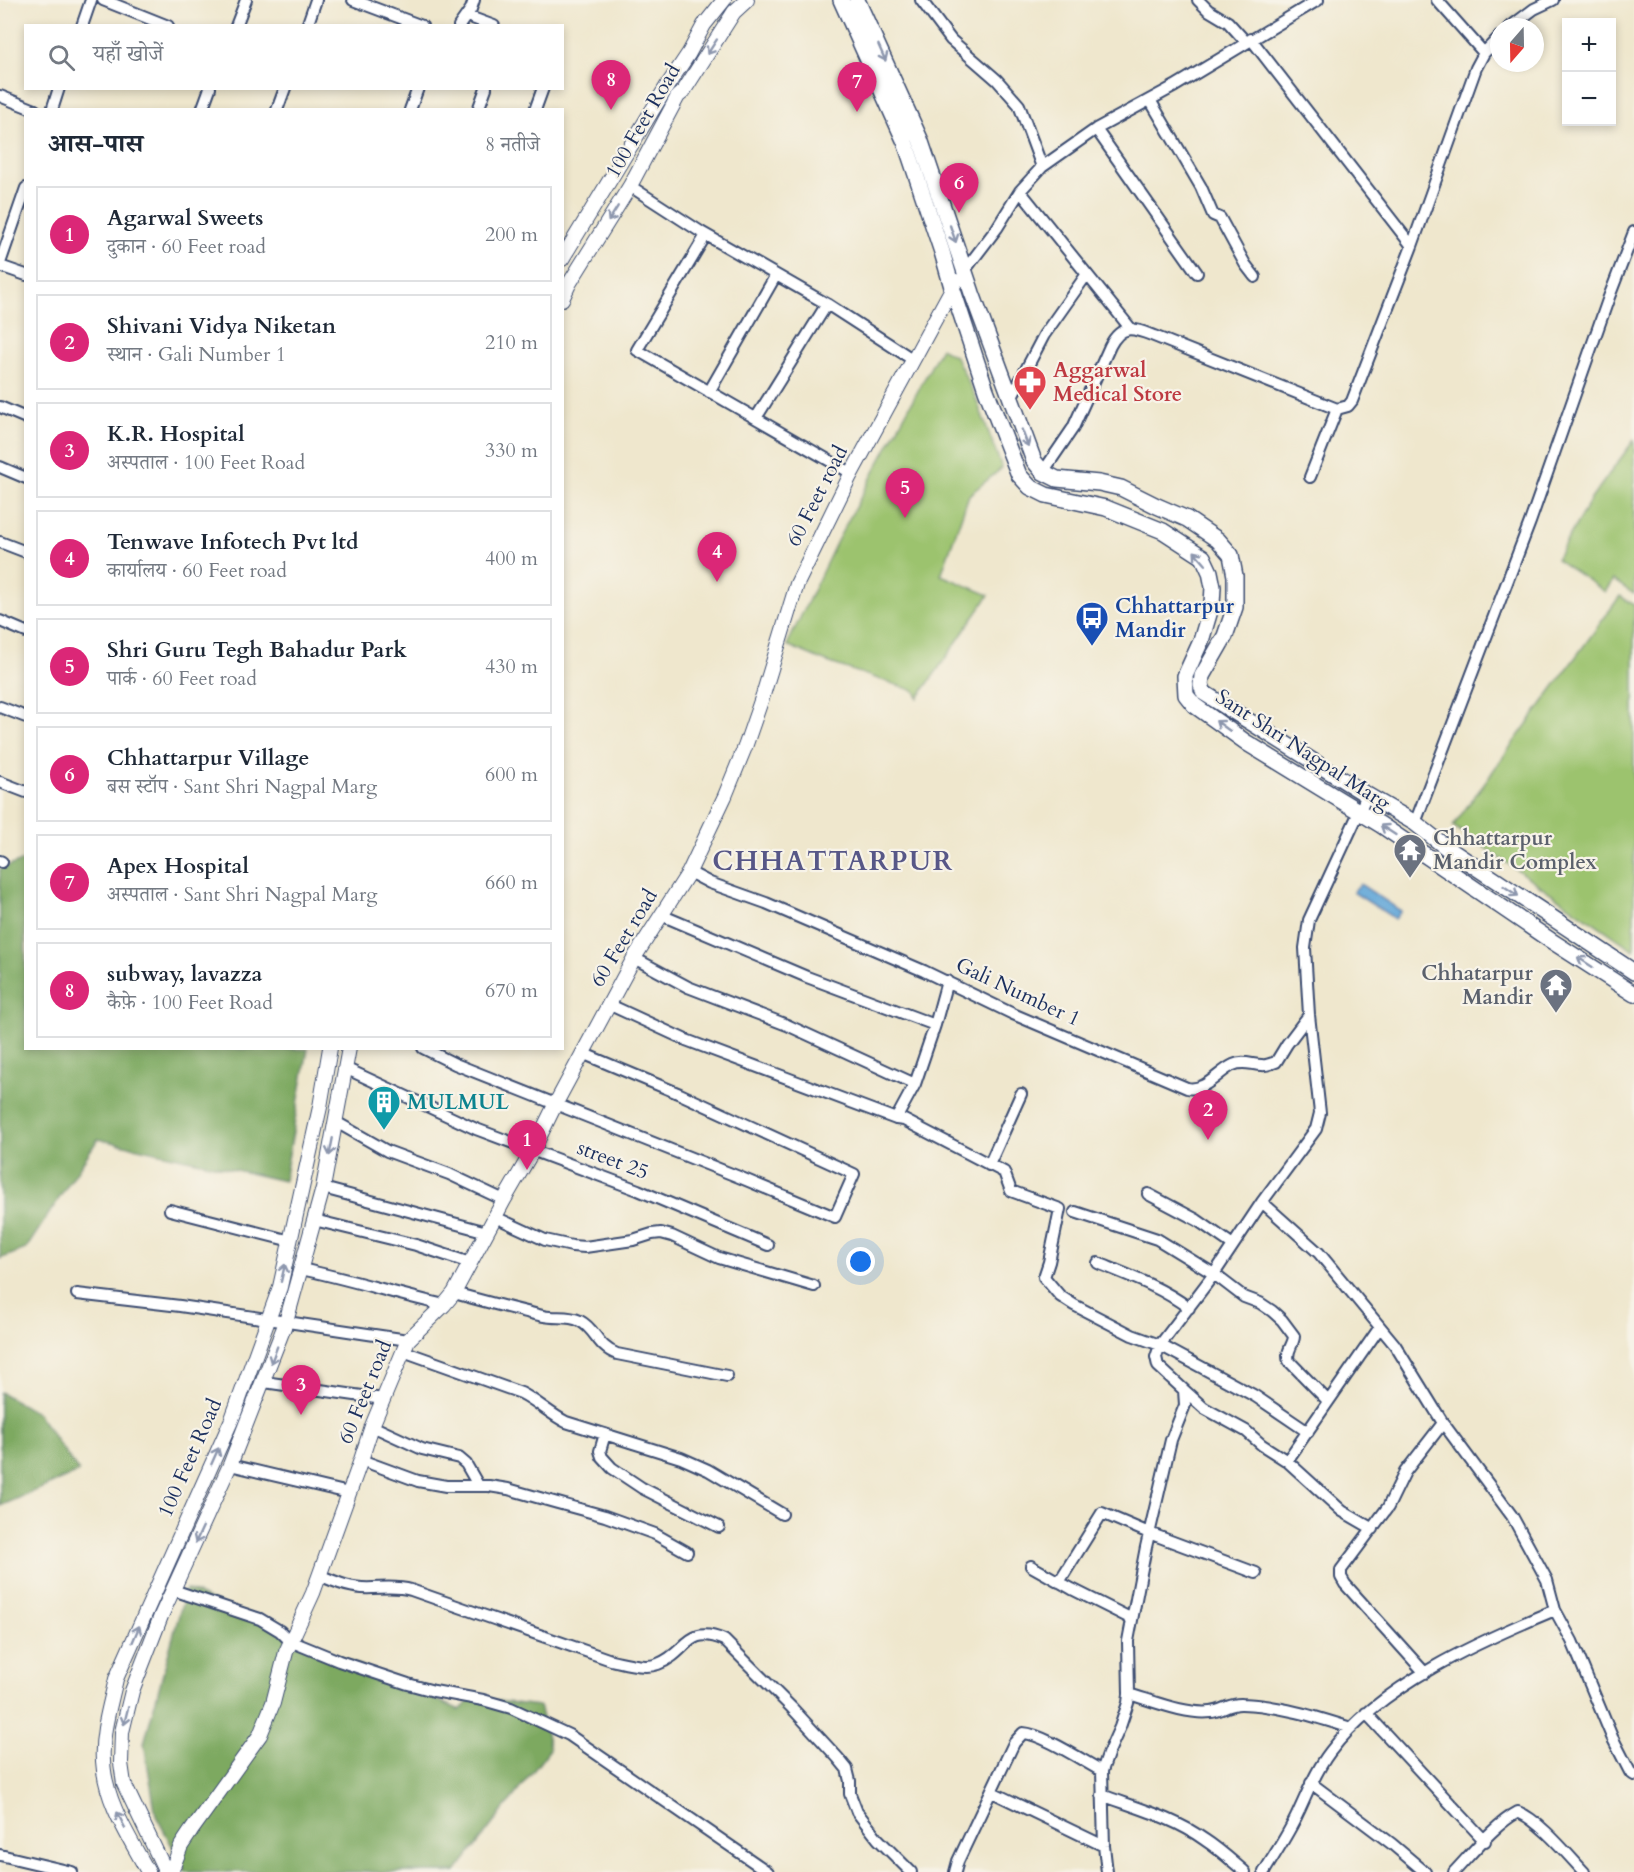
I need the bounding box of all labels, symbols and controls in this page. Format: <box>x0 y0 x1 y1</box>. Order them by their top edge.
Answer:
north arrow <box>1490 18 1544 72</box>
map controls <box>1562 18 1616 126</box>
button: + <box>1562 18 1616 72</box>
search box <box>24 24 564 90</box>
one-way arrow <box>706 38 718 55</box>
text: यहाँ खोजें <box>93 39 163 69</box>
icon: search <box>45 41 78 74</box>
one-way arrow <box>877 43 888 62</box>
street label: 100 Feet Road <box>599 59 687 183</box>
pin: 8 <box>592 60 630 110</box>
pin: 7 <box>838 63 876 112</box>
button: − <box>1562 72 1616 126</box>
text: आस-पास <box>48 126 143 161</box>
text: 8 नतीजे <box>485 131 540 158</box>
pin: 6 <box>940 164 978 213</box>
text: Agarwal Sweets <box>107 203 263 233</box>
one-way arrow <box>606 205 618 222</box>
text: 1 <box>64 221 75 248</box>
text: 200 m <box>485 221 538 248</box>
one-way arrow <box>948 225 959 244</box>
text: दुकान · 60 Feet road <box>107 233 266 260</box>
text: Shivani Vidya Niketan <box>107 311 336 341</box>
text: 2 <box>64 329 75 356</box>
text: 210 m <box>485 329 538 356</box>
text: स्थान · Gali Number 1 <box>107 341 286 368</box>
place label: Aggarwal Medical Store <box>1053 356 1182 409</box>
pharmacy icon: Aggarwal Medical Store <box>1012 364 1048 411</box>
text: K.R. Hospital <box>107 419 245 449</box>
one-way arrow <box>1020 428 1031 447</box>
text: 3 <box>64 437 75 464</box>
text: 330 m <box>485 437 538 464</box>
street label: 60 Feet road <box>779 441 855 551</box>
text: अस्पताल · 100 Feet Road <box>107 449 305 476</box>
pin: 5 <box>886 468 924 518</box>
text: Tenwave Infotech Pvt ltd <box>107 527 359 557</box>
pin: 4 <box>698 532 736 582</box>
text: 4 <box>64 545 75 572</box>
text: 400 m <box>485 545 538 572</box>
one-way arrow <box>1194 550 1207 566</box>
text: कार्यालय · 60 Feet road <box>107 557 287 584</box>
place label: Chhattarpur Mandir <box>1115 592 1235 645</box>
bus stop icon: Chhattarpur Mandir <box>1074 600 1110 647</box>
text: Shri Guru Tegh Bahadur Park <box>107 635 407 665</box>
text: 5 <box>64 653 75 680</box>
text: 430 m <box>485 653 538 680</box>
text: पार्क · 60 Feet road <box>107 665 257 692</box>
street label: Sant Shri Nagpal Marg <box>1210 682 1396 818</box>
one-way arrow <box>1216 720 1232 732</box>
text: Chhattarpur Village <box>107 743 309 773</box>
text: 6 <box>64 761 75 788</box>
text: 600 m <box>485 761 538 788</box>
text: बस स्टॉप · Sant Shri Nagpal Marg <box>107 773 377 800</box>
one-way arrow <box>1380 824 1397 836</box>
place label: Chhattarpur Mandir Complex <box>1433 824 1598 877</box>
temple icon: Chhattarpur Mandir Complex <box>1392 832 1428 879</box>
district label: CHHATTARPUR <box>712 843 954 880</box>
text: Apex Hospital <box>107 851 249 881</box>
text: 7 <box>64 869 75 896</box>
text: 660 m <box>485 869 538 896</box>
text: अस्पताल · Sant Shri Nagpal Marg <box>107 881 377 908</box>
street label: 60 Feet road <box>583 884 665 992</box>
one-way arrow <box>1502 885 1519 897</box>
street label: Gali Number 1 <box>951 950 1085 1034</box>
one-way arrow <box>1577 956 1594 968</box>
text: subway, lavazza <box>107 959 262 989</box>
place label: Chhatarpur Mandir <box>1421 959 1534 1012</box>
temple icon: Chhatarpur Mandir <box>1538 967 1574 1014</box>
text: 8 <box>64 977 75 1004</box>
text: 670 m <box>485 977 538 1004</box>
text: कैफ़े · 100 Feet Road <box>107 989 273 1016</box>
building icon: MULMUL <box>366 1084 402 1131</box>
place label: MULMUL <box>407 1088 509 1117</box>
pin: 2 <box>1188 1090 1228 1140</box>
pin: 1 <box>508 1120 546 1170</box>
street label: street 25 <box>573 1133 653 1187</box>
one-way arrow <box>325 1137 336 1157</box>
your location <box>846 1247 875 1276</box>
one-way arrow <box>278 1264 290 1283</box>
street label: 60 Feet road <box>331 1336 399 1448</box>
one-way arrow <box>267 1346 278 1364</box>
pin: 3 <box>282 1366 320 1415</box>
street label: 100 Feet Road <box>151 1394 229 1522</box>
one-way arrow <box>210 1447 222 1465</box>
one-way arrow <box>192 1526 204 1544</box>
one-way arrow <box>131 1625 142 1644</box>
one-way arrow <box>119 1706 131 1725</box>
one-way arrow <box>114 1812 126 1830</box>

